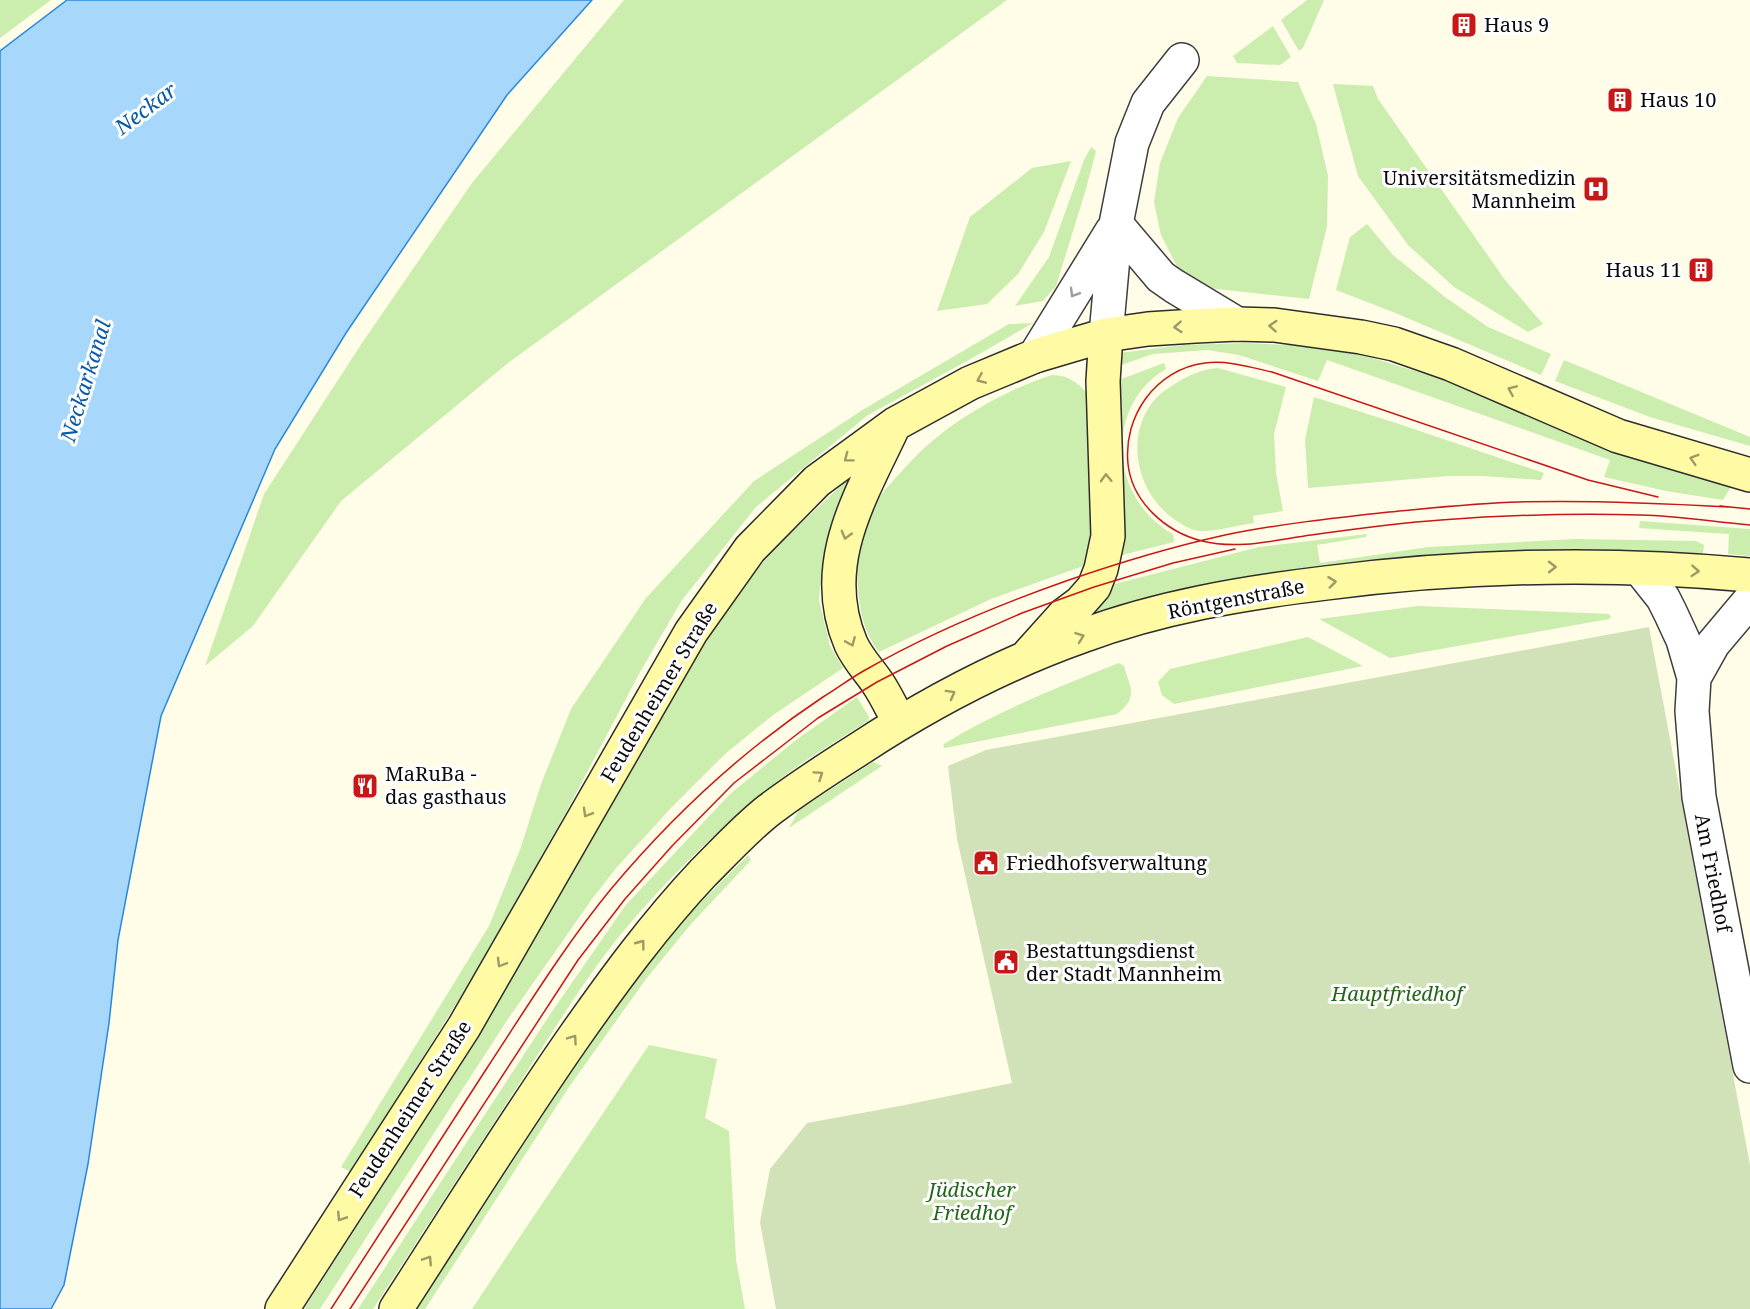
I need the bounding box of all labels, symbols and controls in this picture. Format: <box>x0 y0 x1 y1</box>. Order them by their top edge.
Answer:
building icon: Haus 9 <box>1449 10 1479 40</box>
place label: Haus 9 <box>1484 11 1549 38</box>
water label: Neckar <box>108 76 182 141</box>
building icon: Haus 10 <box>1605 85 1635 115</box>
place label: Haus 10 <box>1640 86 1716 113</box>
place label: Universitätsmedizin Mannheim <box>1383 164 1576 214</box>
hospital icon: Universitätsmedizin Mannheim <box>1581 174 1611 204</box>
building icon: Haus 11 <box>1686 255 1716 285</box>
place label: Haus 11 <box>1606 256 1682 283</box>
one-way arrow <box>1070 286 1082 297</box>
water label: Neckarkanal <box>53 316 117 446</box>
one-way arrow <box>1269 319 1278 332</box>
one-way arrow <box>1174 320 1183 333</box>
one-way arrow <box>976 372 987 384</box>
one-way arrow <box>1507 385 1518 397</box>
one-way arrow <box>843 451 854 462</box>
one-way arrow <box>1689 454 1700 466</box>
one-way arrow <box>1100 473 1112 482</box>
one-way arrow <box>841 529 853 540</box>
one-way arrow <box>1547 561 1556 573</box>
one-way arrow <box>1690 564 1699 577</box>
street label: Röntgenstraße <box>1165 572 1307 625</box>
one-way arrow <box>1327 576 1336 589</box>
street label: Feudenheimer Straße <box>594 596 723 787</box>
one-way arrow <box>1074 631 1085 644</box>
one-way arrow <box>844 636 856 647</box>
one-way arrow <box>945 690 955 701</box>
place label: MaRuBa - das gasthaus <box>385 760 507 810</box>
restaurant icon: MaRuBa - das gasthaus <box>350 771 380 801</box>
one-way arrow <box>812 771 823 782</box>
one-way arrow <box>583 807 595 817</box>
street label: Am Friedhof <box>1689 811 1739 936</box>
public building icon: Friedhofsverwaltung <box>971 848 1001 878</box>
place label: Friedhofsverwaltung <box>1006 849 1207 876</box>
place label: Bestattungsdienst der Stadt Mannheim <box>1026 937 1222 987</box>
one-way arrow <box>634 939 645 950</box>
public building icon: Bestattungsdienst der Stadt Mannheim <box>991 947 1021 977</box>
one-way arrow <box>497 957 508 967</box>
park label: Hauptfriedhof <box>1330 980 1466 1007</box>
street label: Feudenheimer Straße <box>342 1015 477 1203</box>
one-way arrow <box>566 1035 577 1046</box>
park label: Jüdischer Friedhof <box>925 1176 1016 1226</box>
one-way arrow <box>337 1210 348 1221</box>
one-way arrow <box>420 1256 432 1266</box>

